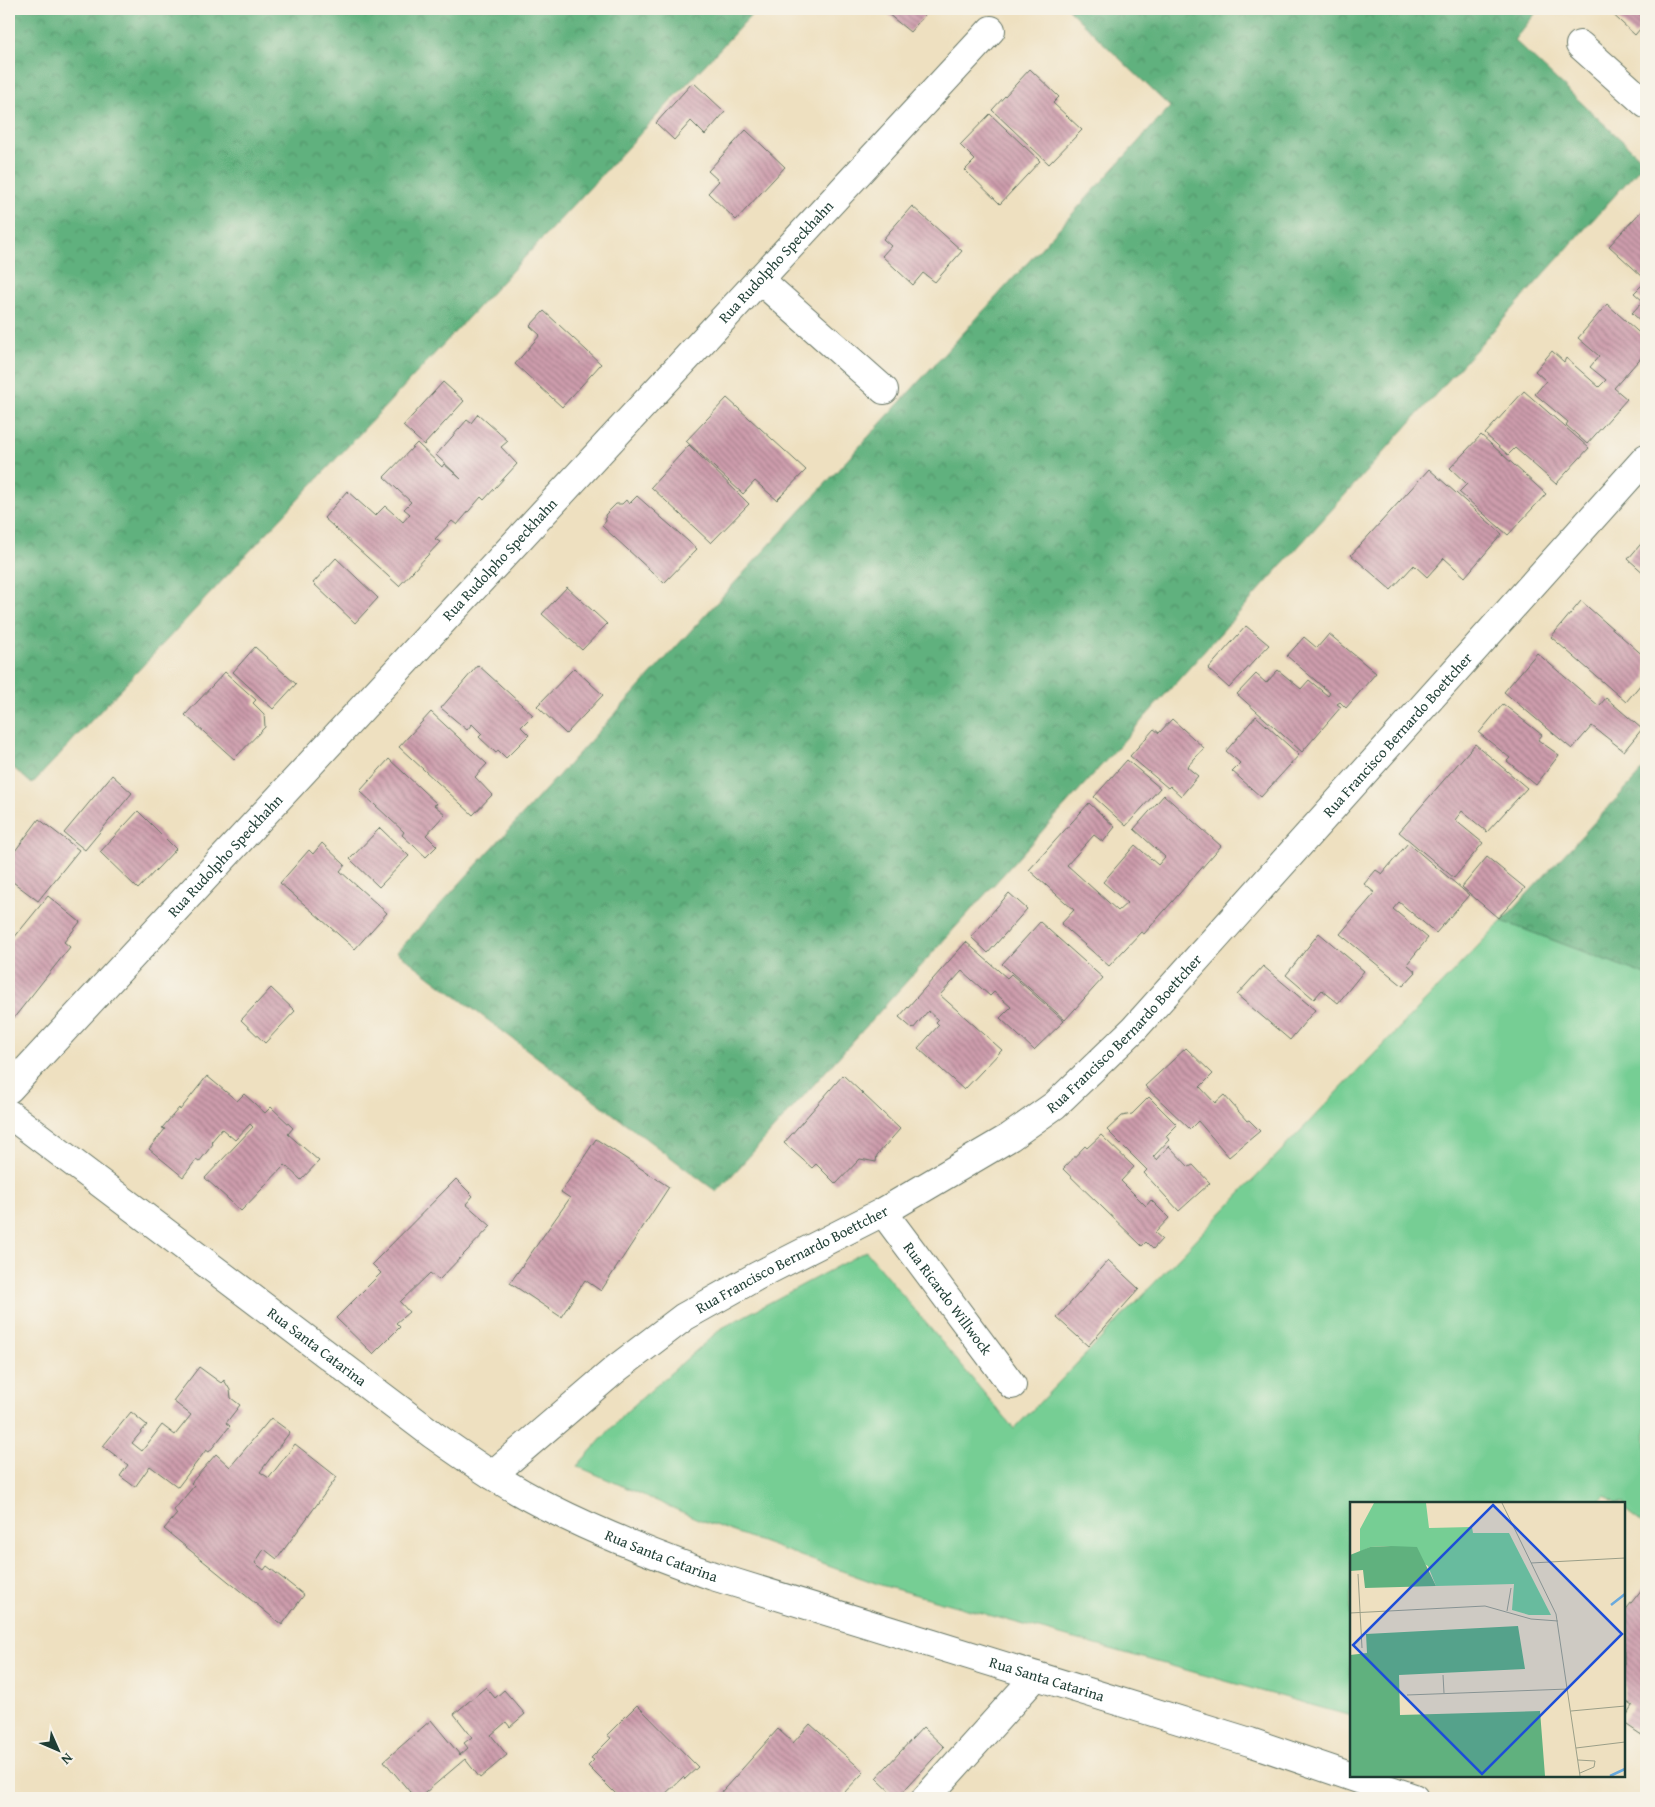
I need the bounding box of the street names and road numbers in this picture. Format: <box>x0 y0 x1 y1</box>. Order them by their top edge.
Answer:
street label: Rua Rudolpho Speckhahn <box>713 195 838 327</box>
street label: Rua Rudolpho Speckhahn <box>437 493 562 625</box>
street label: Rua Francisco Bernardo Boettcher <box>1318 648 1477 822</box>
street label: Rua Rudolpho Speckhahn <box>163 789 287 921</box>
street label: Rua Francisco Bernardo Boettcher <box>1042 949 1206 1118</box>
street label: Rua Francisco Bernardo Boettcher <box>692 1200 892 1318</box>
street label: Rua Ricardo Willwock <box>899 1237 997 1360</box>
street label: Rua Santa Catarina <box>263 1302 371 1391</box>
street label: Rua Santa Catarina <box>602 1524 720 1587</box>
street label: Rua Santa Catarina <box>987 1651 1107 1706</box>

